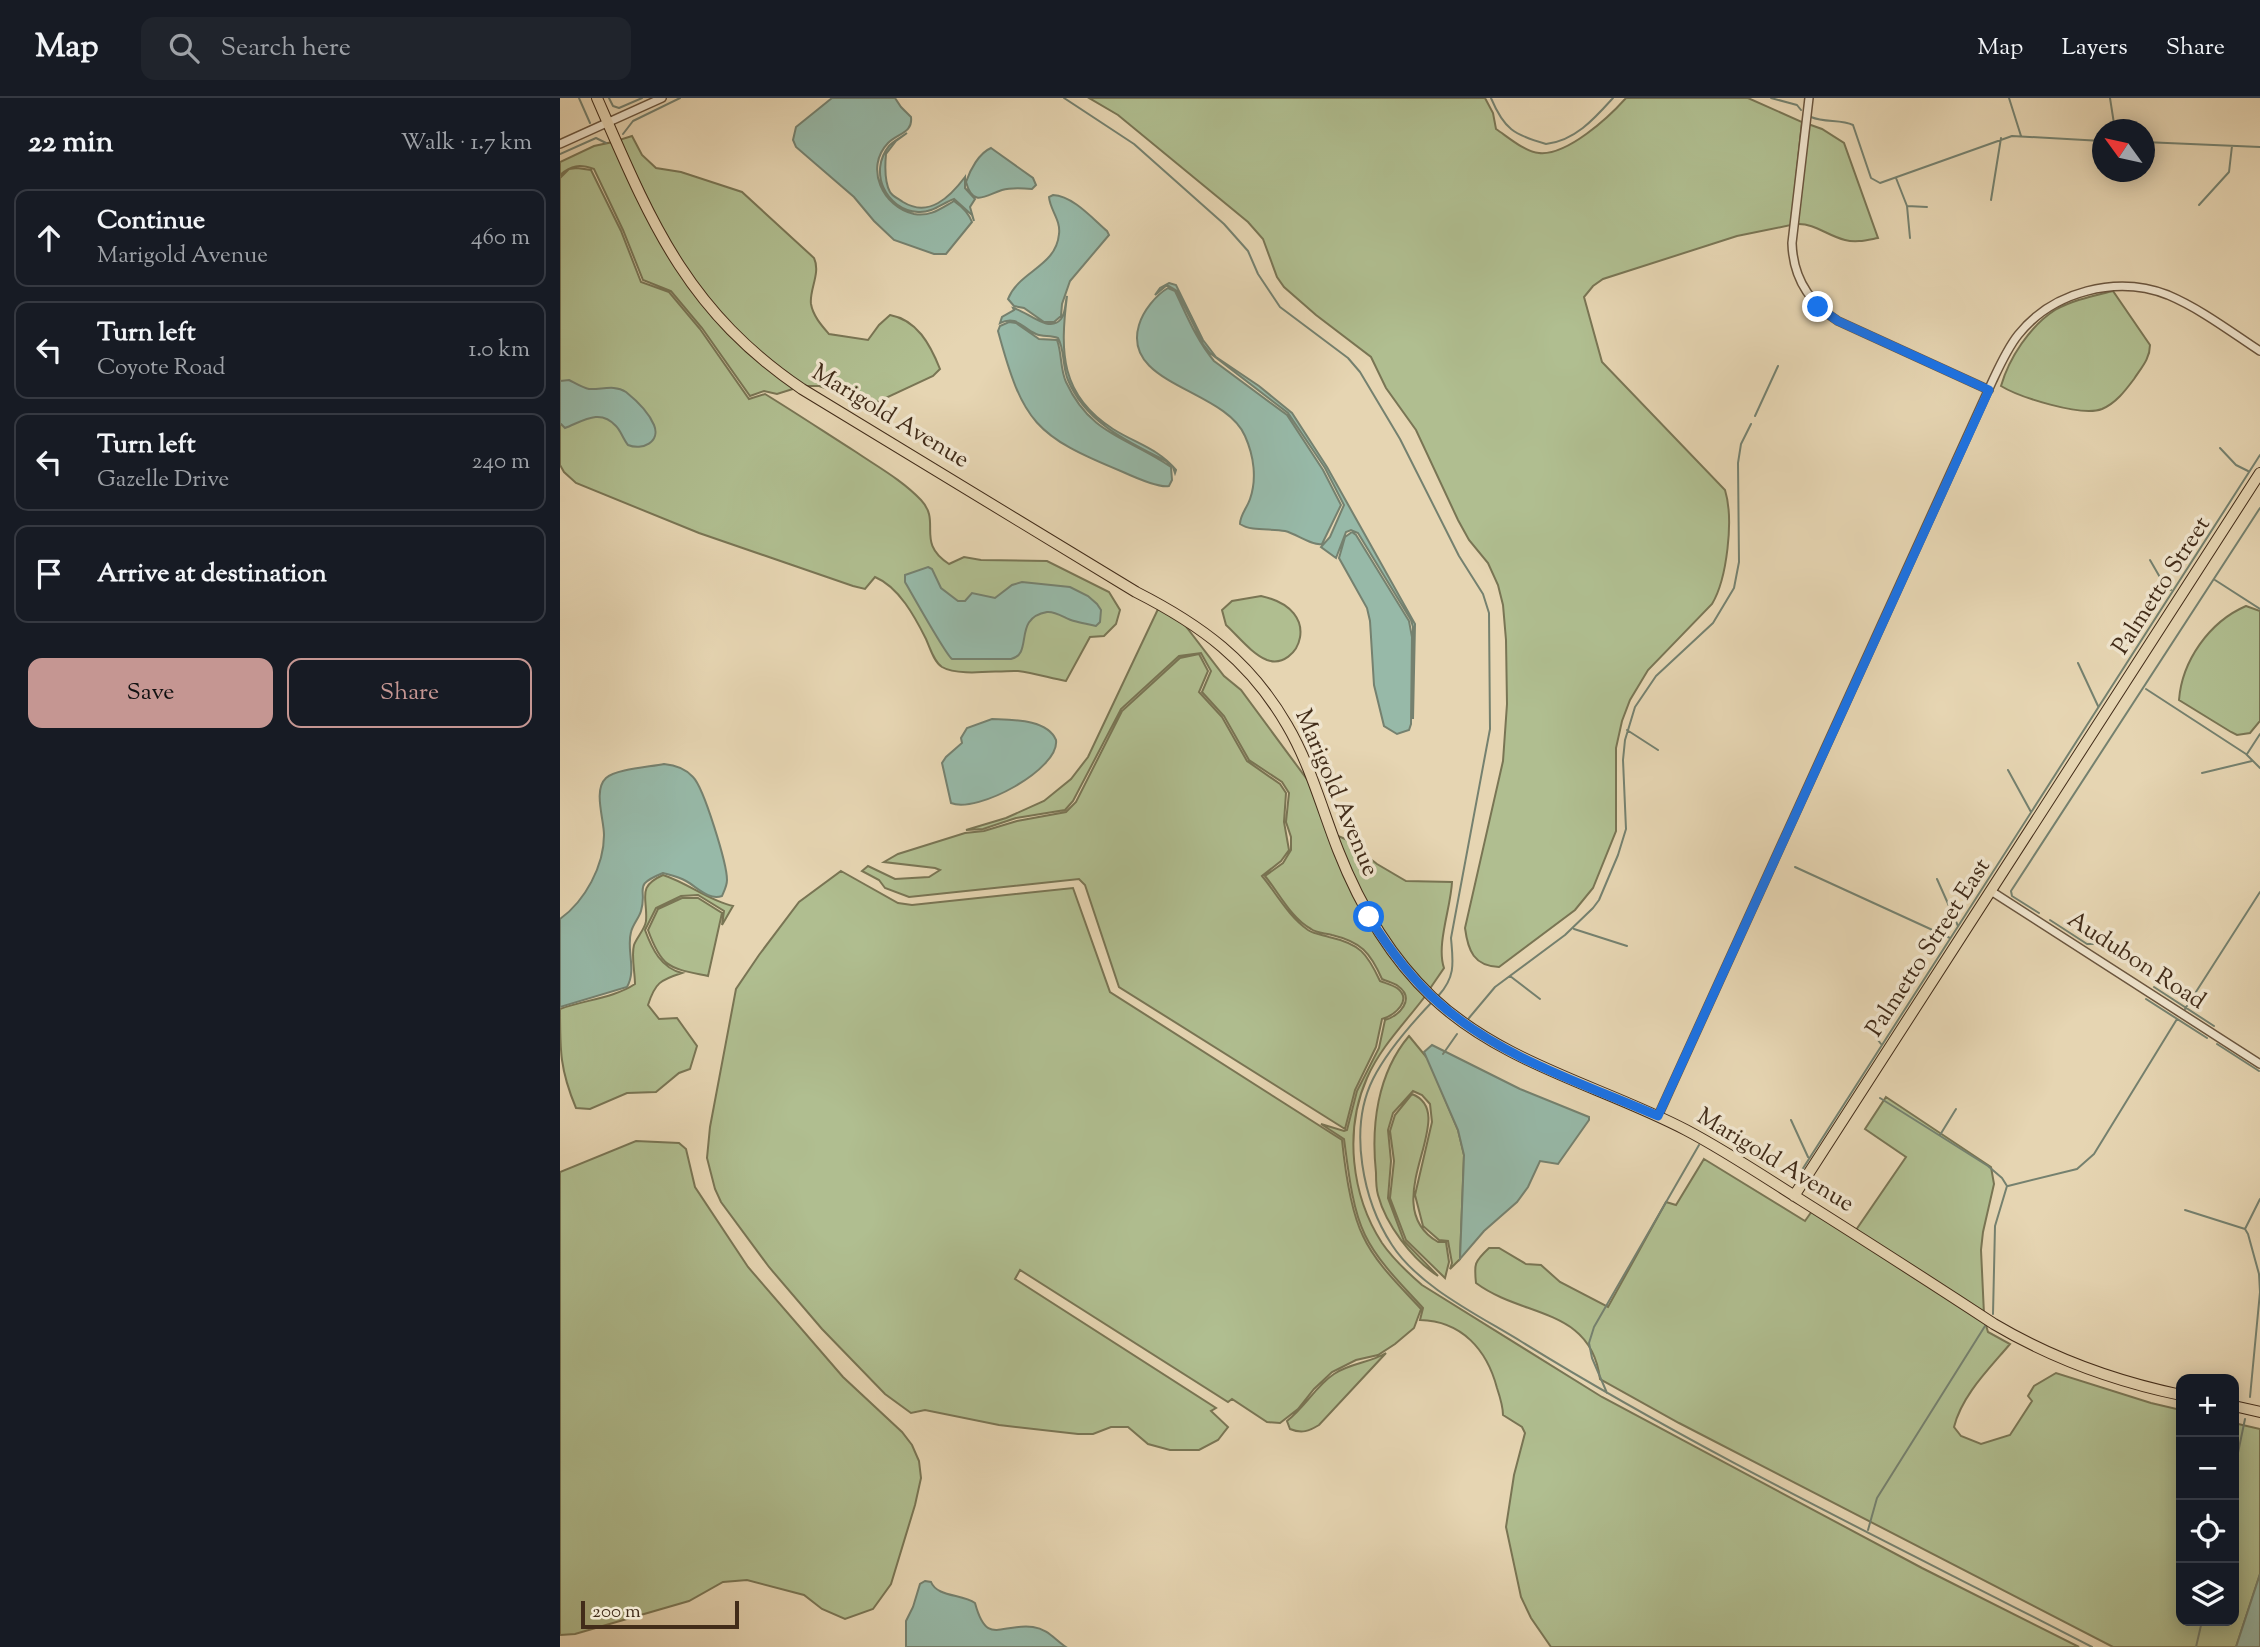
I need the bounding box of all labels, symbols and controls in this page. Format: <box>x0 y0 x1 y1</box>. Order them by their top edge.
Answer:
search box <box>141 17 631 80</box>
text: Map <box>35 24 99 72</box>
icon: search <box>165 29 203 67</box>
text: Search here <box>221 30 351 67</box>
text: Map <box>1977 31 2023 65</box>
text: Layers <box>2061 31 2128 65</box>
text: Share <box>2166 31 2225 65</box>
north arrow <box>2092 119 2155 182</box>
text: 22 min <box>28 122 114 165</box>
text: Walk · 1.7 km <box>401 127 532 160</box>
text: Continue <box>97 203 205 240</box>
icon: ahead <box>30 219 68 257</box>
text: 460 m <box>471 222 530 255</box>
text: Marigold Avenue <box>97 240 268 273</box>
route end <box>1802 291 1833 322</box>
text: Turn left <box>97 315 196 352</box>
icon: left <box>30 331 68 369</box>
text: 1.0 km <box>468 334 530 367</box>
text: Coyote Road <box>97 352 225 385</box>
street label: Marigold Avenue <box>805 356 975 478</box>
text: Turn left <box>97 427 196 464</box>
icon: left <box>30 443 68 481</box>
text: 240 m <box>472 446 530 479</box>
text: Gazelle Drive <box>97 464 229 497</box>
street label: Palmetto Street <box>2105 510 2219 662</box>
icon: arrive <box>30 555 68 593</box>
text: Arrive at destination <box>97 556 327 593</box>
button: Save <box>28 658 273 728</box>
button: Share <box>287 658 532 728</box>
street label: Marigold Avenue <box>1285 704 1387 882</box>
street label: Palmetto Street East <box>1858 852 2000 1044</box>
route start <box>1353 901 1384 932</box>
street label: Audubon Road <box>2060 903 2212 1019</box>
street label: Marigold Avenue <box>1690 1100 1860 1222</box>
map controls <box>2176 1374 2239 1626</box>
button: + <box>2176 1374 2239 1437</box>
button: − <box>2176 1437 2239 1500</box>
button: locate <box>2176 1500 2239 1563</box>
button: layers <box>2176 1563 2239 1626</box>
scale bar <box>581 1598 738 1630</box>
text: 200 m <box>592 1599 641 1626</box>

